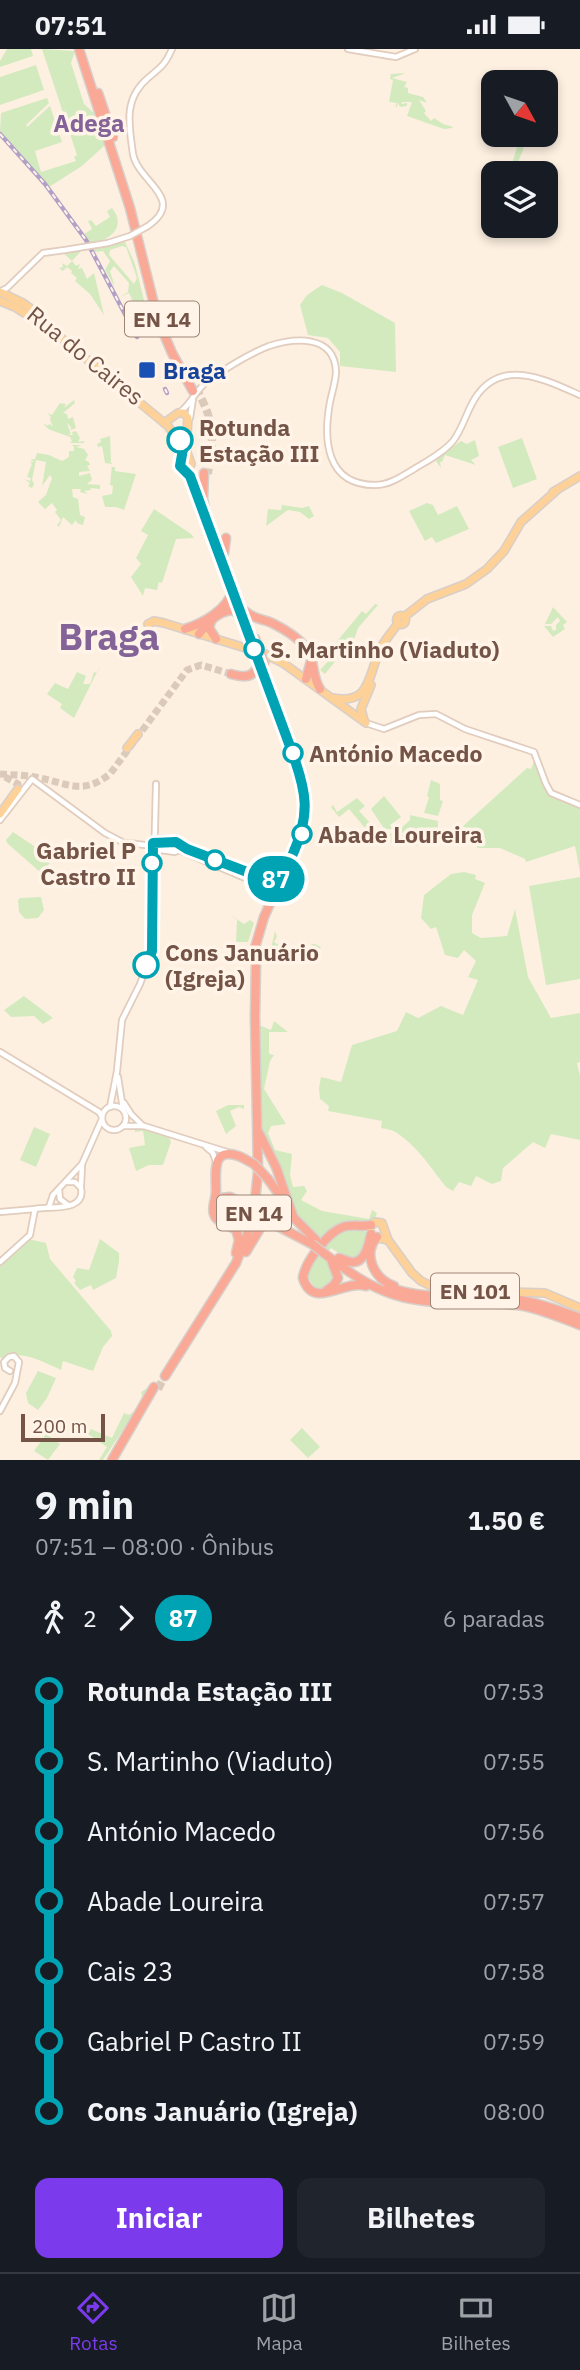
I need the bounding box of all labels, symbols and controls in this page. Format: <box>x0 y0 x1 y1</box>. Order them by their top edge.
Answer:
text: 07:51 <box>35 8 106 42</box>
north arrow <box>481 70 558 147</box>
map controls <box>481 70 558 238</box>
district label: Adega <box>53 107 125 139</box>
button: layers <box>481 161 558 238</box>
street label: Rua do Caires <box>22 299 150 411</box>
road number: EN 14 <box>125 301 199 337</box>
place label: Braga <box>163 355 226 385</box>
marker: Braga <box>137 360 157 380</box>
place label: Rotunda Estação III <box>199 412 319 468</box>
marker: Rotunda Estação III <box>167 427 193 453</box>
district label: Braga <box>58 612 160 660</box>
place label: S. Martinho (Viaduto) <box>270 634 499 664</box>
marker: S. Martinho (Viaduto) <box>244 639 264 659</box>
place label: António Macedo <box>309 738 482 768</box>
marker: António Macedo <box>283 743 303 763</box>
place label: Abade Loureira <box>318 819 483 849</box>
marker: Abade Loureira <box>292 824 312 844</box>
place label: Gabriel P Castro II <box>36 835 136 891</box>
unlabelled marker <box>205 850 225 870</box>
marker: Gabriel P Castro II <box>142 853 162 873</box>
line badge: 87 <box>244 856 308 902</box>
text: 87 <box>262 863 290 895</box>
place label: Cons Januário (Igreja) <box>165 937 319 993</box>
marker: Cons Januário (Igreja) <box>133 952 159 978</box>
road number: EN 14 <box>217 1195 291 1231</box>
road number: EN 101 <box>431 1273 519 1309</box>
scale bar <box>21 1411 105 1443</box>
text: 200 m <box>32 1414 87 1438</box>
text: 9 min <box>35 1480 134 1529</box>
text: 1.50 € <box>468 1503 545 1537</box>
text: 07:51 – 08:00 · Ônibus <box>35 1531 274 1561</box>
icon: walk <box>35 1599 73 1637</box>
icon: forward <box>107 1599 145 1637</box>
text: 87 <box>169 1602 198 1634</box>
text: 2 <box>83 1603 97 1633</box>
text: 6 paradas <box>443 1603 545 1633</box>
text: Rotunda Estação III <box>87 1674 333 1708</box>
text: 07:53 <box>483 1676 545 1706</box>
text: S. Martinho (Viaduto) <box>87 1744 333 1778</box>
text: 07:55 <box>483 1746 545 1776</box>
text: António Macedo <box>87 1814 276 1848</box>
text: 07:56 <box>483 1816 545 1846</box>
text: Abade Loureira <box>87 1884 264 1918</box>
text: 07:57 <box>483 1886 545 1916</box>
text: Cais 23 <box>87 1954 174 1988</box>
text: 07:58 <box>483 1956 545 1986</box>
text: Gabriel P Castro II <box>87 2024 302 2058</box>
text: 07:59 <box>483 2026 545 2056</box>
text: Cons Januário (Igreja) <box>87 2094 358 2128</box>
text: 08:00 <box>483 2096 545 2126</box>
button: Iniciar <box>35 2178 283 2258</box>
button: Bilhetes <box>297 2178 545 2258</box>
tab: Rotas <box>69 2289 118 2355</box>
tab: Mapa <box>256 2289 303 2355</box>
tab: Bilhetes <box>441 2289 511 2355</box>

